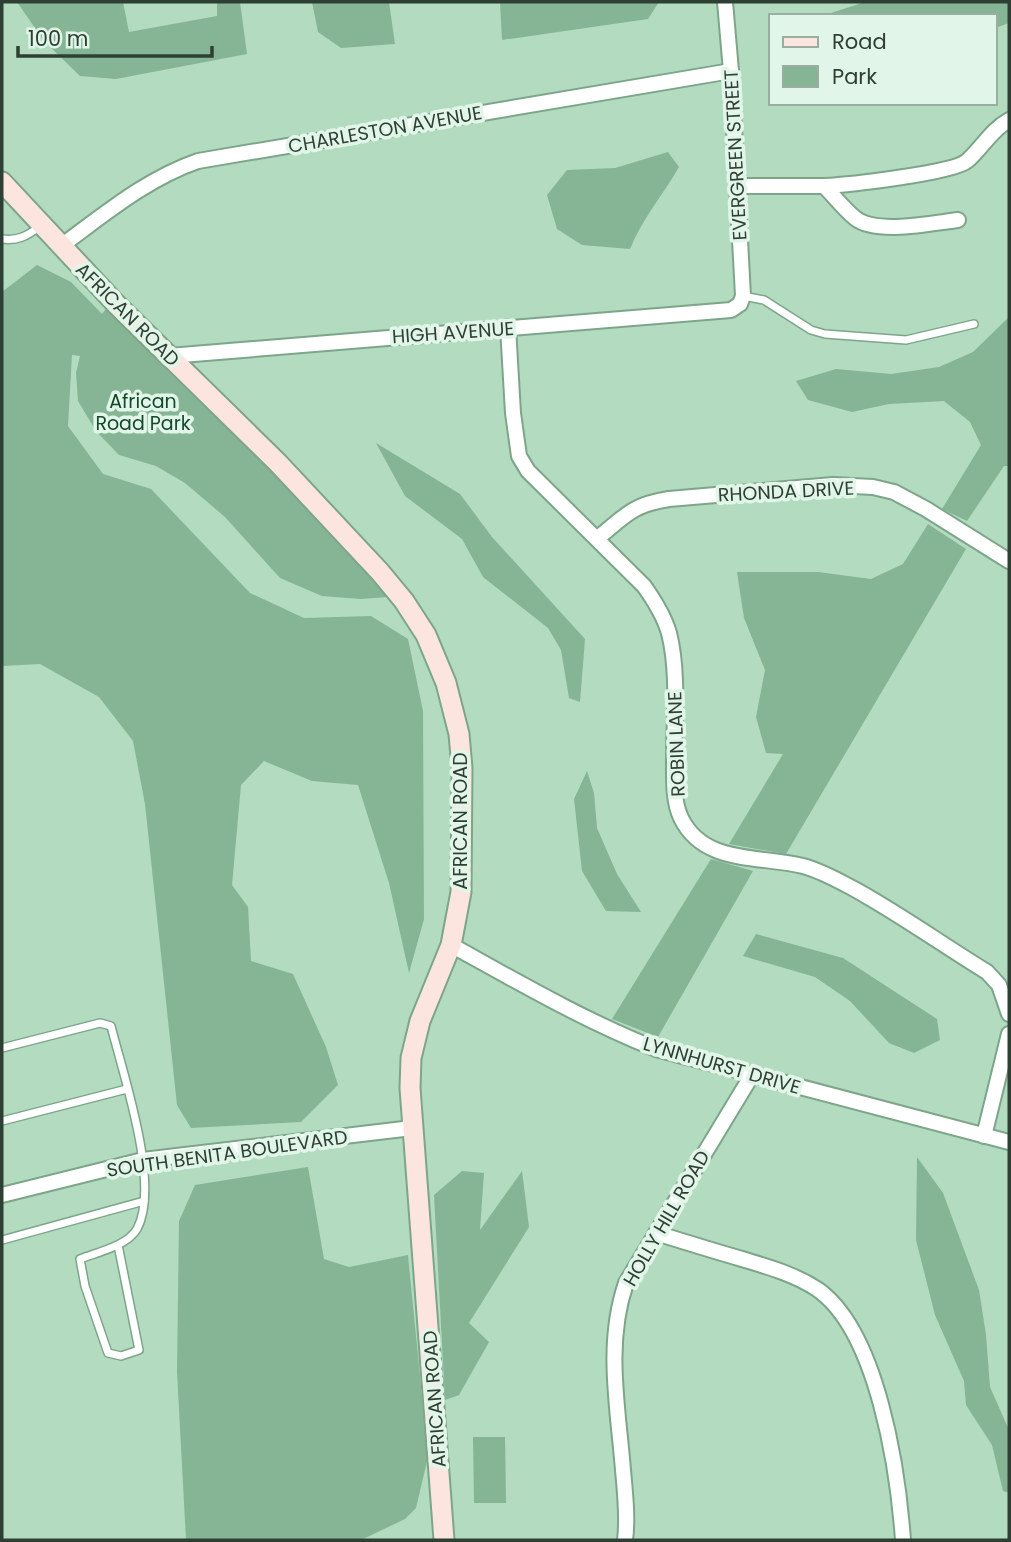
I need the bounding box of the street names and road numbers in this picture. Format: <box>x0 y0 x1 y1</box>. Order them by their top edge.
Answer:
street label: EVERGREEN STREET <box>718 69 753 241</box>
street label: CHARLESTON AVENUE <box>286 99 484 160</box>
street label: AFRICAN ROAD <box>70 256 186 372</box>
street label: HIGH AVENUE <box>391 315 515 350</box>
street label: RHONDA DRIVE <box>717 474 855 509</box>
street label: ROBIN LANE <box>661 691 692 797</box>
street label: AFRICAN ROAD <box>447 752 474 890</box>
street label: LYNNHURST DRIVE <box>640 1030 804 1101</box>
street label: SOUTH BENITA BOULEVARD <box>105 1123 349 1184</box>
street label: HOLLY HILL ROAD <box>617 1145 716 1291</box>
street label: AFRICAN ROAD <box>416 1330 453 1468</box>

